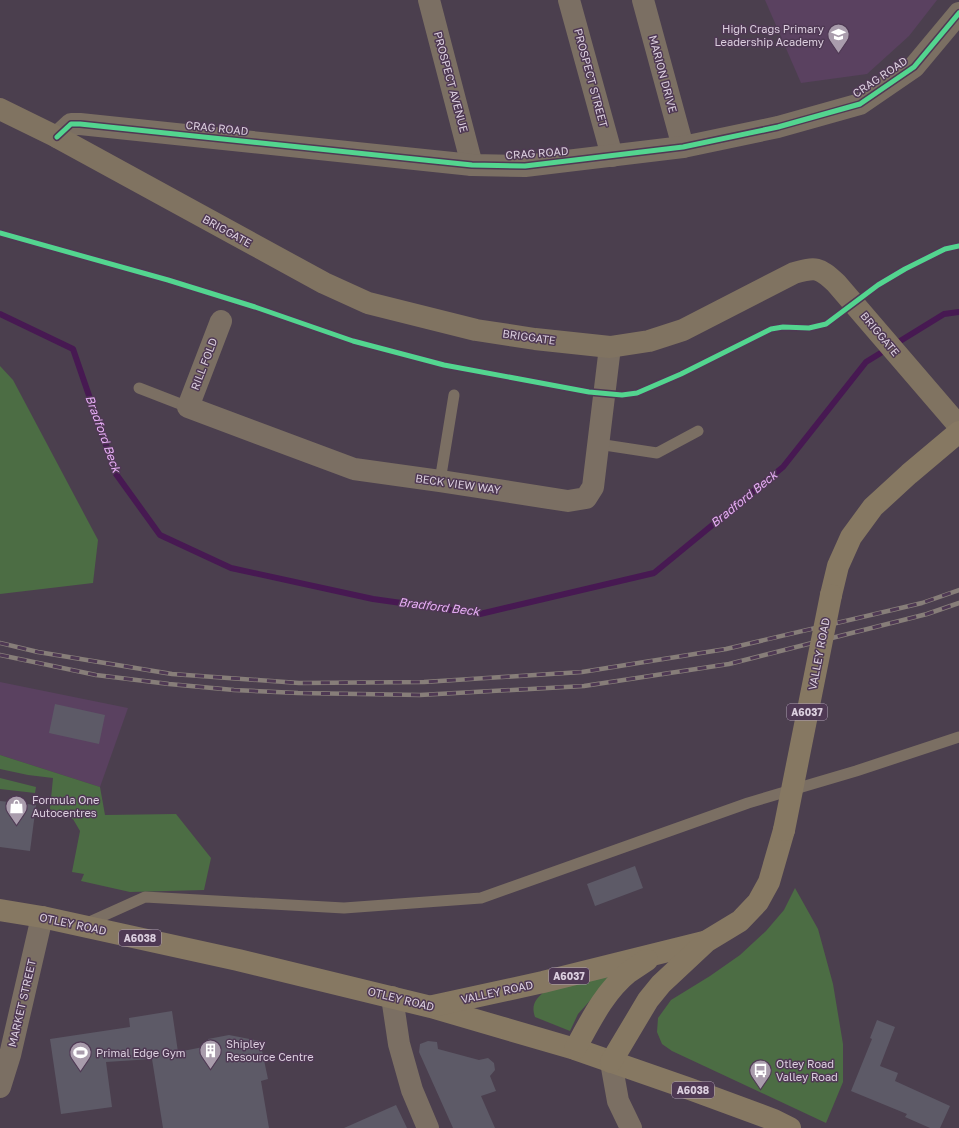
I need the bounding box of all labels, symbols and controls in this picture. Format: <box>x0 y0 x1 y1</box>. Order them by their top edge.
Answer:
place label: High Crags Primary Leadership Academy <box>714 22 824 48</box>
school or university icon: High Crags Primary Leadership Academy <box>826 22 852 55</box>
street label: PROSPECT STREET <box>572 27 611 129</box>
street label: PROSPECT AVENUE <box>432 30 471 134</box>
street label: MARION DRIVE <box>647 34 680 114</box>
street label: CRAG ROAD <box>850 53 910 100</box>
street label: CRAG ROAD <box>185 118 249 137</box>
street label: CRAG ROAD <box>505 144 569 161</box>
street label: BRIGGATE <box>201 212 254 249</box>
street label: BRIGGATE <box>858 309 903 359</box>
street label: BRIGGATE <box>502 326 557 347</box>
street label: RILL FOLD <box>188 336 220 392</box>
water label: Bradford Beck <box>82 393 125 476</box>
water label: Bradford Beck <box>707 466 781 530</box>
street label: BECK VIEW WAY <box>415 471 502 496</box>
water label: Bradford Beck <box>398 594 482 619</box>
street label: VALLEY ROAD <box>805 616 832 691</box>
road number: A6037 <box>787 704 827 720</box>
shop icon: Formula One Autocentres <box>3 793 29 826</box>
place label: Formula One Autocentres <box>32 793 100 819</box>
street label: OTLEY ROAD <box>38 910 108 937</box>
road number: A6038 <box>119 930 161 946</box>
street label: MARKET STREET <box>5 957 38 1048</box>
road number: A6037 <box>549 968 589 984</box>
street label: VALLEY ROAD <box>460 977 534 1005</box>
street label: OTLEY ROAD <box>367 984 436 1013</box>
building icon: Shipley Resource Centre <box>197 1037 223 1070</box>
place label: Shipley Resource Centre <box>226 1037 314 1063</box>
sports icon: Primal Edge Gym <box>68 1040 94 1073</box>
place label: Primal Edge Gym <box>96 1046 186 1059</box>
bus stop icon: Otley Road Valley Road <box>748 1057 774 1090</box>
place label: Otley Road Valley Road <box>776 1057 838 1083</box>
road number: A6038 <box>672 1082 714 1098</box>

